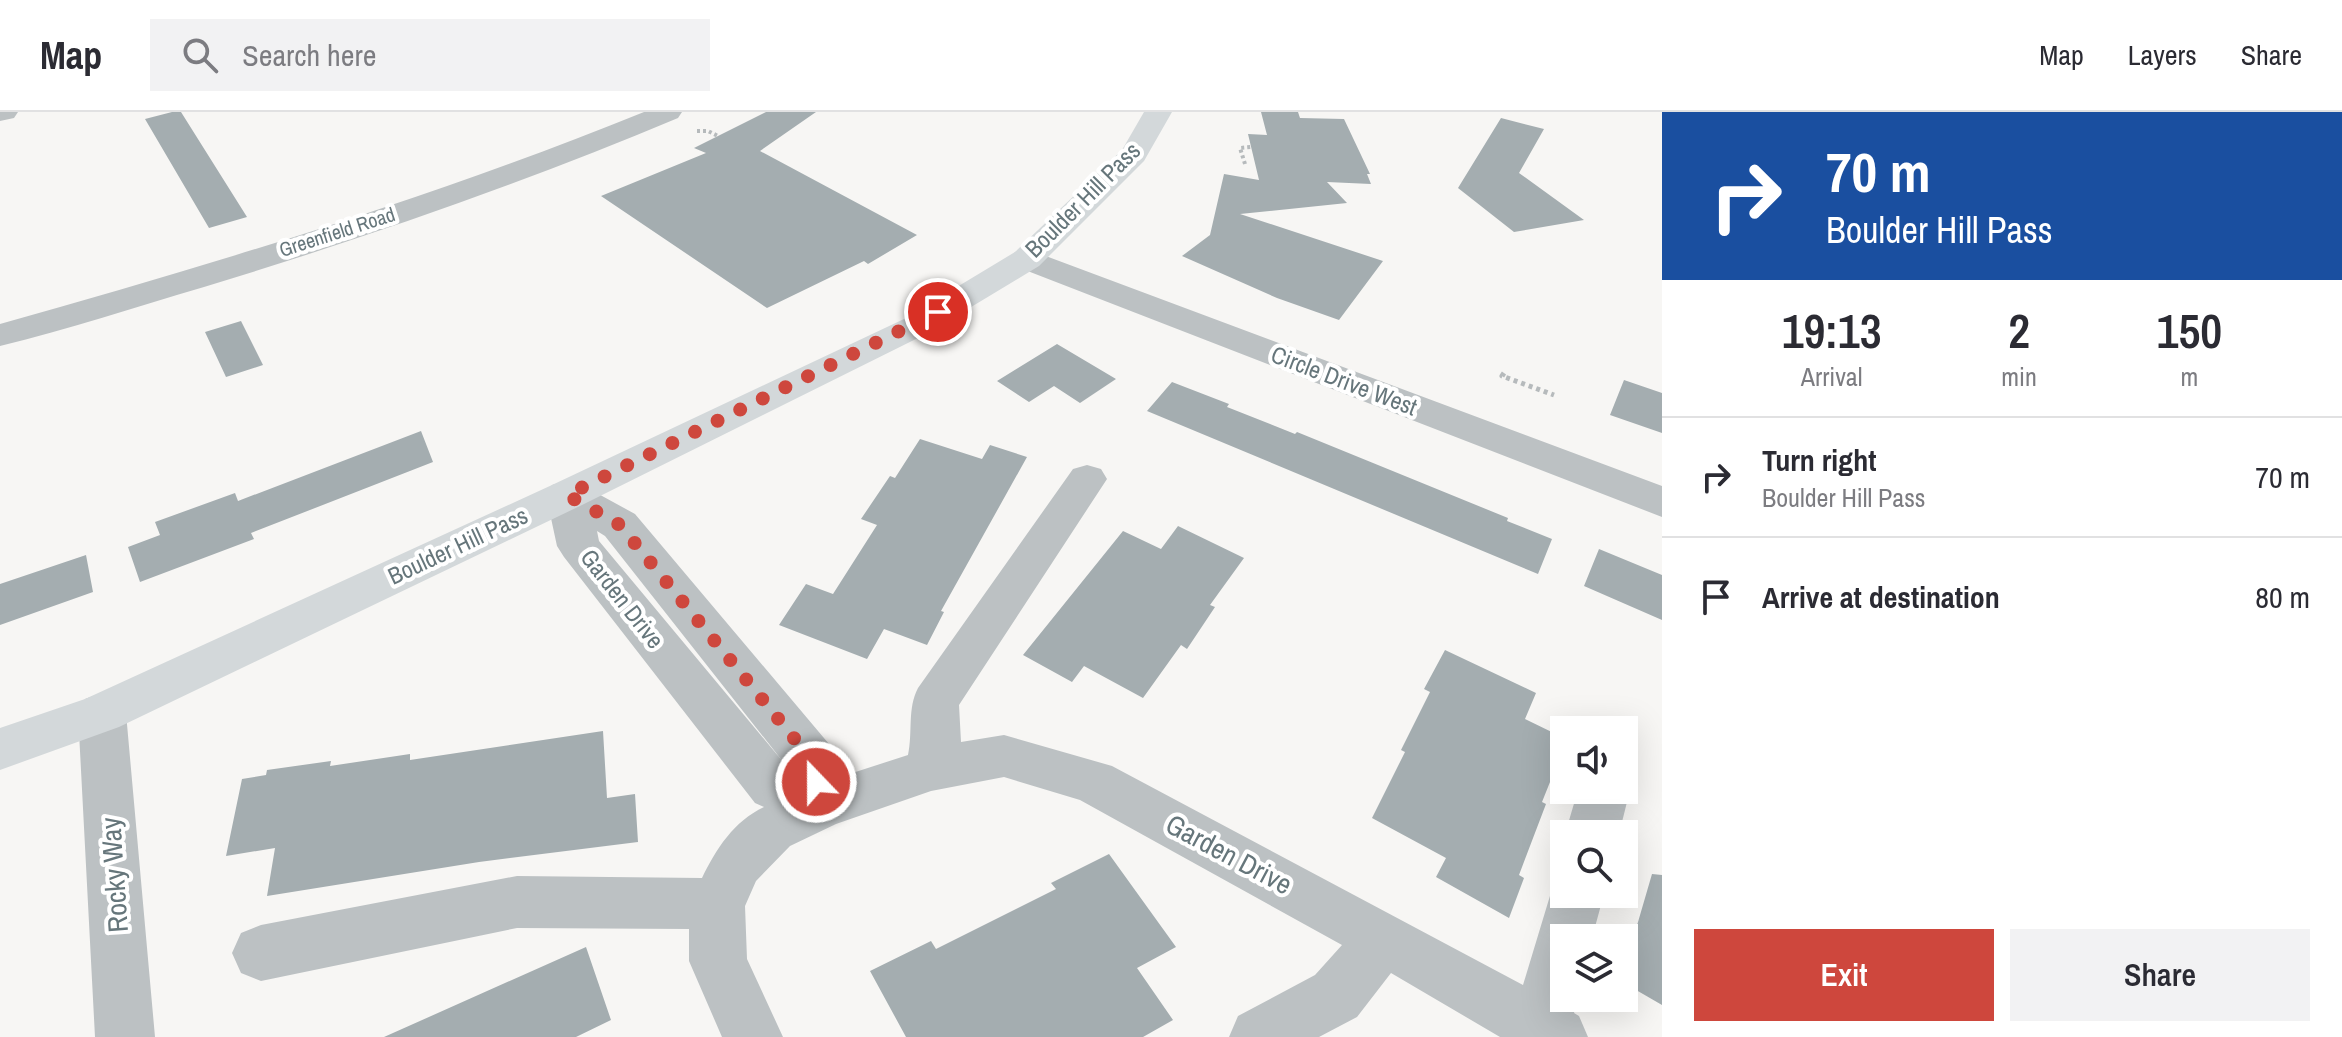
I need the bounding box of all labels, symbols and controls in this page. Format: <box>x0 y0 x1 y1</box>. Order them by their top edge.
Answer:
search box <box>150 19 710 91</box>
text: Map <box>40 30 102 81</box>
icon: search <box>178 33 222 77</box>
text: Search here <box>242 35 376 75</box>
text: Map <box>2039 36 2084 74</box>
text: Layers <box>2128 36 2197 74</box>
text: Share <box>2241 36 2302 74</box>
text: 70 m <box>1826 134 1931 209</box>
street label: Boulder Hill Pass <box>1018 135 1147 264</box>
icon: right <box>1694 144 1798 248</box>
street label: Greenfield Road <box>275 200 398 263</box>
text: Boulder Hill Pass <box>1826 206 2052 254</box>
pin <box>904 278 972 346</box>
icon: arrive <box>916 290 960 334</box>
text: 19:13 <box>1782 298 1882 363</box>
text: 2 <box>2008 298 2030 363</box>
text: 150 <box>2157 298 2222 363</box>
street label: Circle Drive West <box>1267 338 1422 423</box>
text: Arrival <box>1801 359 1862 394</box>
text: min <box>2001 359 2037 394</box>
text: m <box>2181 359 2198 394</box>
text: Turn right <box>1762 440 1876 480</box>
icon: right <box>1694 455 1738 499</box>
text: 70 m <box>2255 457 2310 497</box>
text: Boulder Hill Pass <box>1762 480 1926 515</box>
street label: Boulder Hill Pass <box>382 499 533 591</box>
street label: Garden Drive <box>574 542 672 655</box>
icon: arrive <box>1694 575 1738 619</box>
text: Arrive at destination <box>1762 577 2000 617</box>
text: 80 m <box>2255 577 2310 617</box>
map controls <box>1550 716 1638 1012</box>
button: sound <box>1550 716 1638 804</box>
position arrow <box>774 740 858 824</box>
street label: Garden Drive <box>1159 805 1299 903</box>
street label: Rocky Way <box>91 816 137 934</box>
button: search <box>1550 820 1638 908</box>
button: layers <box>1550 924 1638 1012</box>
button: Exit <box>1694 929 1994 1021</box>
button: Share <box>2010 929 2310 1021</box>

